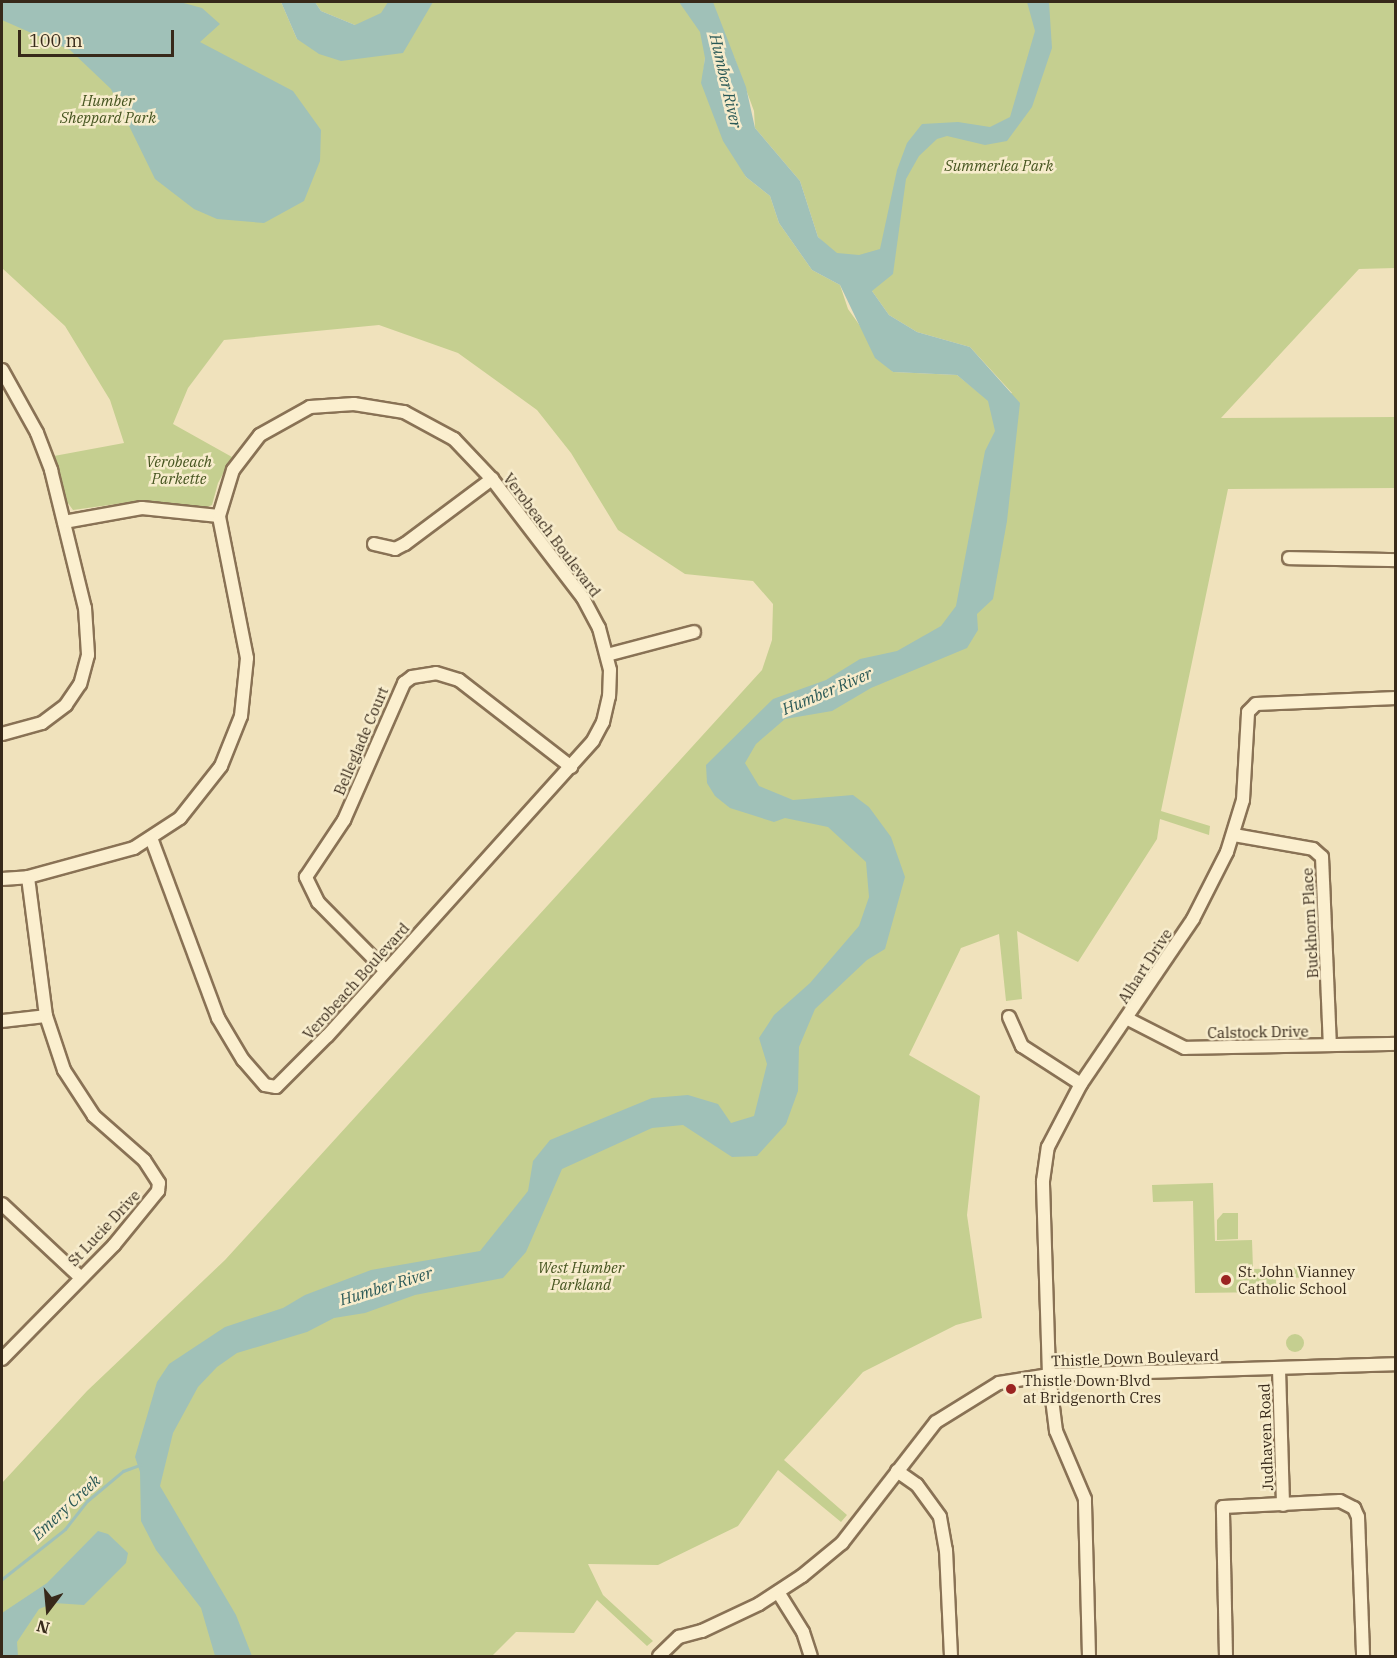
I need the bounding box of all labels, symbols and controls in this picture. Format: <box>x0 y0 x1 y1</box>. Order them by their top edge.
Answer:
scale bar <box>21 18 177 56</box>
text: 100 m <box>29 29 83 52</box>
water label: Humber River <box>706 32 746 130</box>
park label: Humber Sheppard Park <box>60 91 156 126</box>
park label: Summerlea Park <box>945 157 1053 175</box>
park label: Verobeach Parkette <box>146 452 212 487</box>
street label: Verobeach Boulevard <box>500 470 604 600</box>
water label: Humber River <box>779 663 875 719</box>
street label: Belleglade Court <box>330 684 392 798</box>
street label: Buckhorn Place <box>1298 867 1322 979</box>
street label: Verobeach Boulevard <box>299 919 413 1043</box>
street label: Alhart Drive <box>1114 925 1176 1007</box>
street label: Calstock Drive <box>1207 1022 1309 1042</box>
street label: St Lucie Drive <box>64 1186 144 1270</box>
park label: West Humber Parkland <box>538 1258 624 1293</box>
place label: St. John Vianney Catholic School <box>1238 1262 1355 1297</box>
water label: Humber River <box>337 1263 435 1309</box>
marker: St. John Vianney Catholic School <box>1219 1273 1233 1287</box>
street label: Thistle Down Boulevard <box>1051 1346 1219 1370</box>
place label: Thistle Down Blvd at Bridgenorth Cres <box>1023 1371 1161 1406</box>
marker: Thistle Down Blvd at Bridgenorth Cres <box>1004 1382 1018 1396</box>
street label: Judhaven Road <box>1255 1383 1277 1491</box>
water label: Emery Creek <box>28 1470 104 1544</box>
north arrow <box>18 1580 78 1640</box>
text: N <box>34 1616 52 1639</box>

